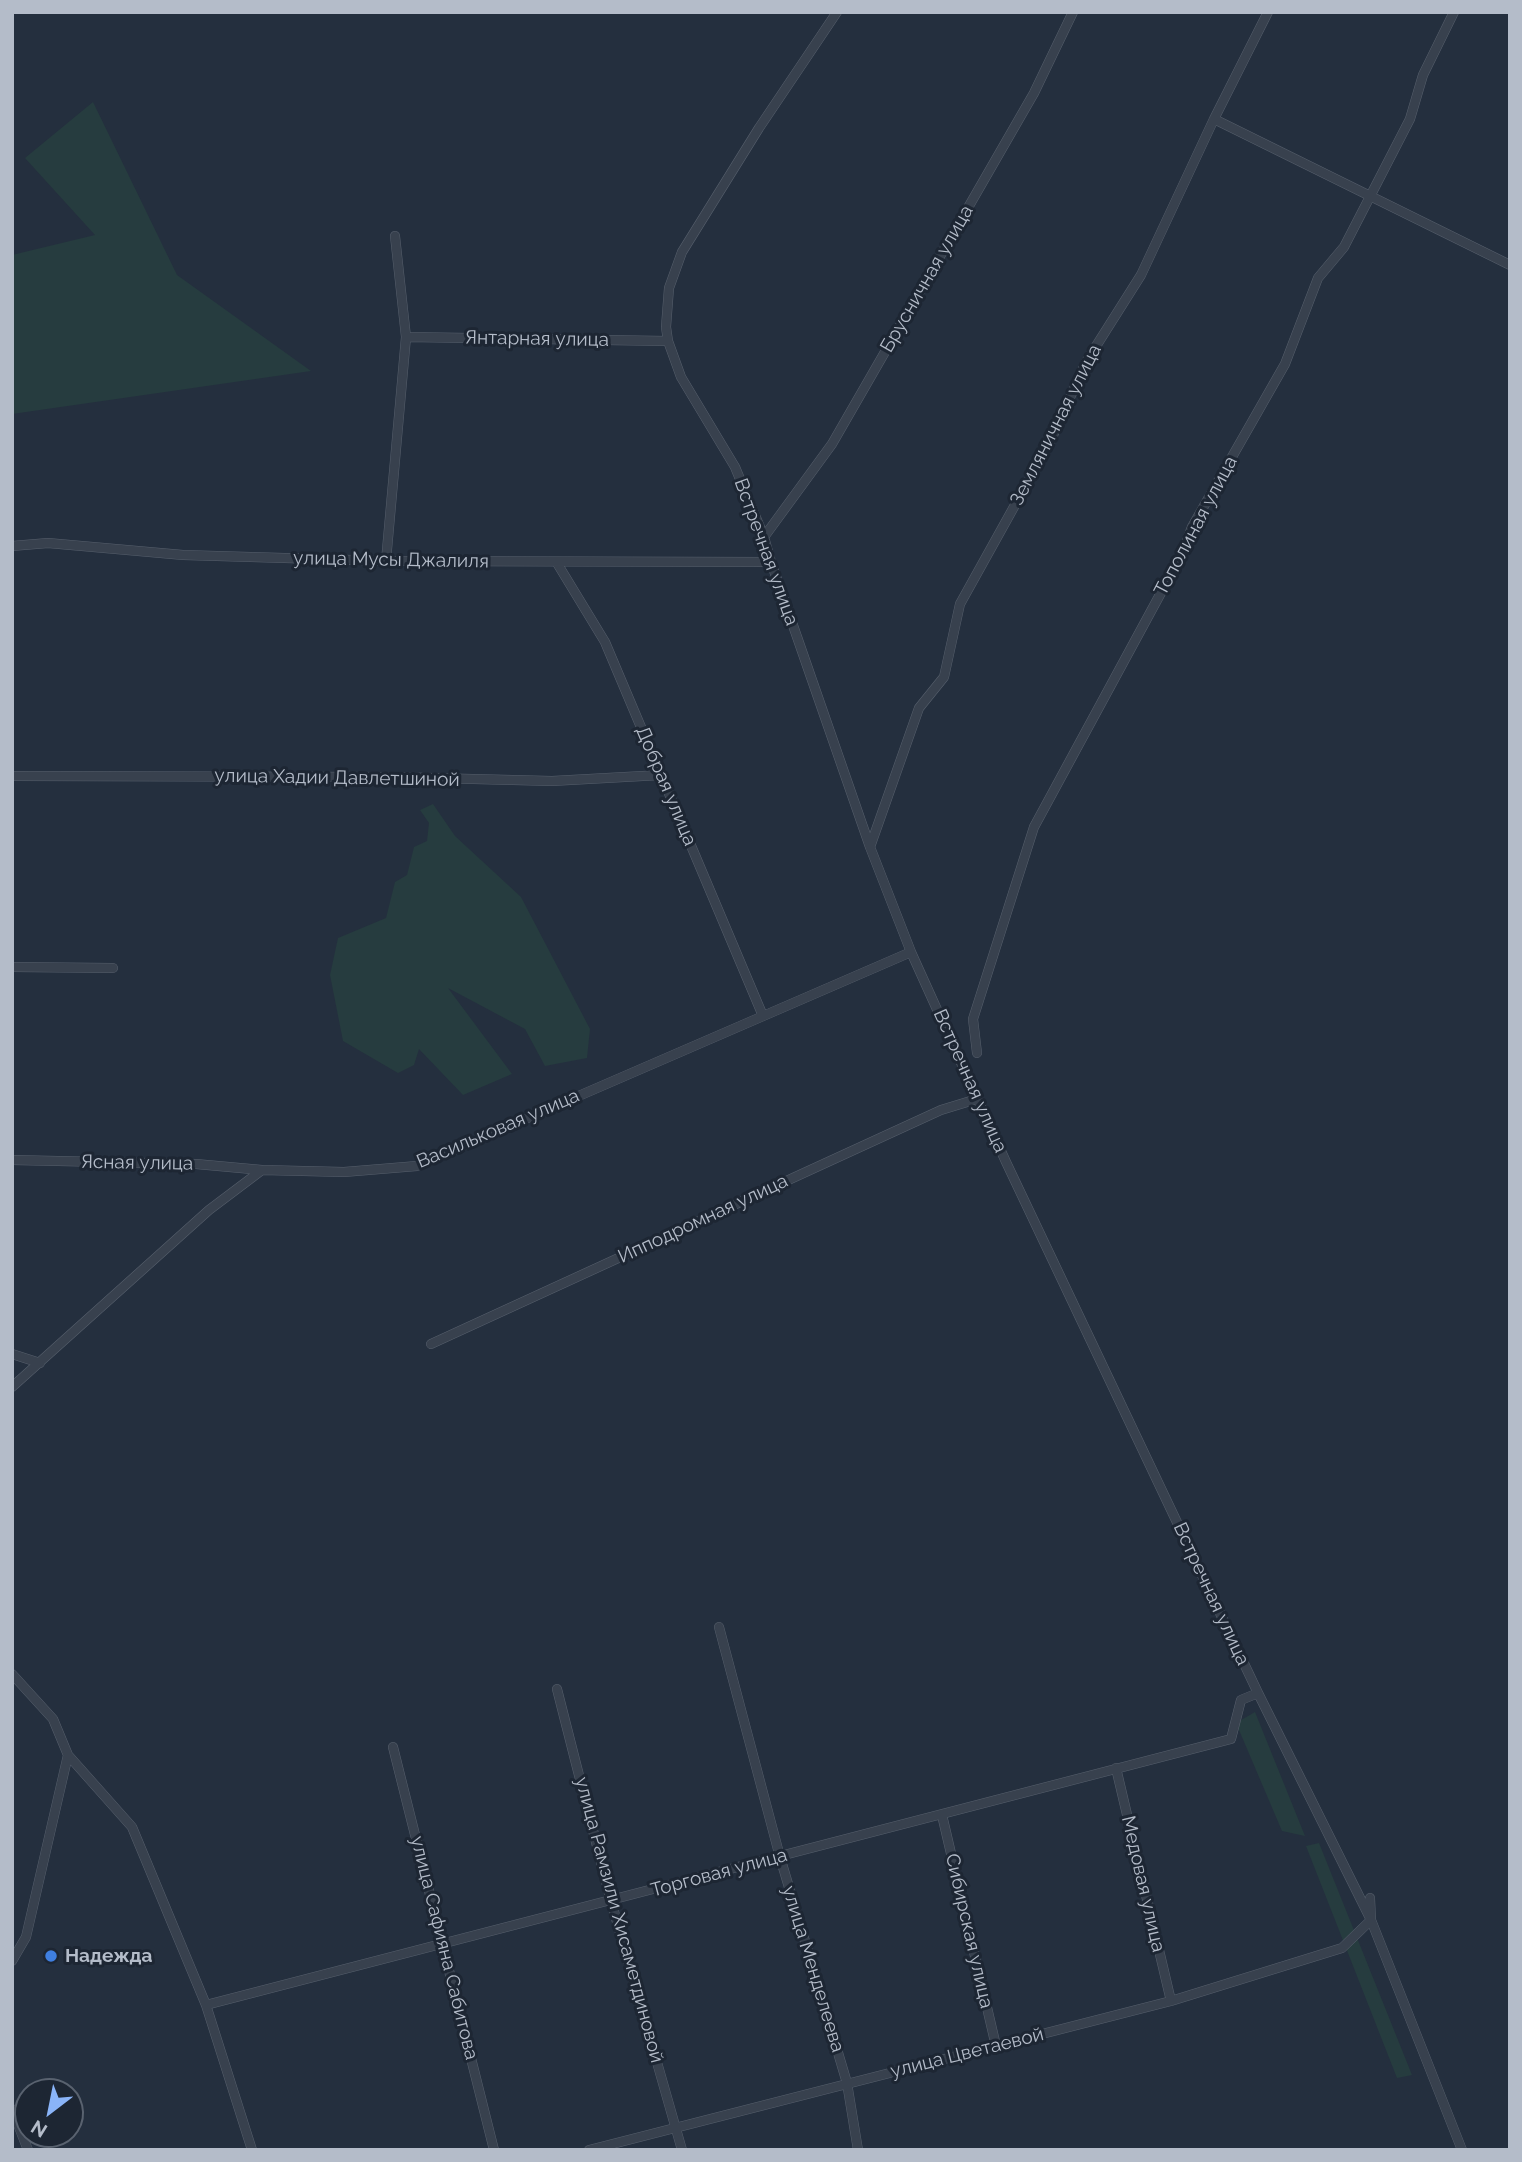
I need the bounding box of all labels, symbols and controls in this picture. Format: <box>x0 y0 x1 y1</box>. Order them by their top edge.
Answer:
street label: Брусничная улица <box>876 201 978 357</box>
street label: Янтарная улица <box>465 326 609 352</box>
street label: Земляничная улица <box>1006 341 1106 509</box>
street label: Тополиная улица <box>1150 452 1242 600</box>
street label: Встречная улица <box>729 475 803 629</box>
street label: улица Мусы Джалиля <box>293 547 489 573</box>
street label: Добрая улица <box>631 723 701 849</box>
street label: улица Хадии Давлетшиной <box>214 764 460 792</box>
street label: Встречная улица <box>928 1006 1012 1156</box>
street label: Васильковая улица <box>413 1084 583 1174</box>
street label: Ясная улица <box>81 1151 193 1175</box>
street label: Ипподромная улица <box>615 1170 791 1268</box>
street label: Встречная улица <box>1168 1519 1254 1669</box>
street label: улица Рамзили Хисаметдиновой <box>570 1775 668 2065</box>
street label: Медовая улица <box>1116 1814 1170 1954</box>
street label: улица Сафияна Сабитова <box>405 1834 483 2062</box>
street label: Торговая улица <box>648 1844 790 1902</box>
street label: Сибирская улица <box>940 1851 998 2011</box>
street label: улица Менделеева <box>777 1883 849 2055</box>
place label: Надежда <box>65 1945 153 1967</box>
marker: Надежда <box>43 1948 59 1964</box>
street label: улица Цветаевой <box>888 2023 1046 2083</box>
north arrow <box>14 2078 84 2148</box>
text: N <box>27 2116 51 2142</box>

